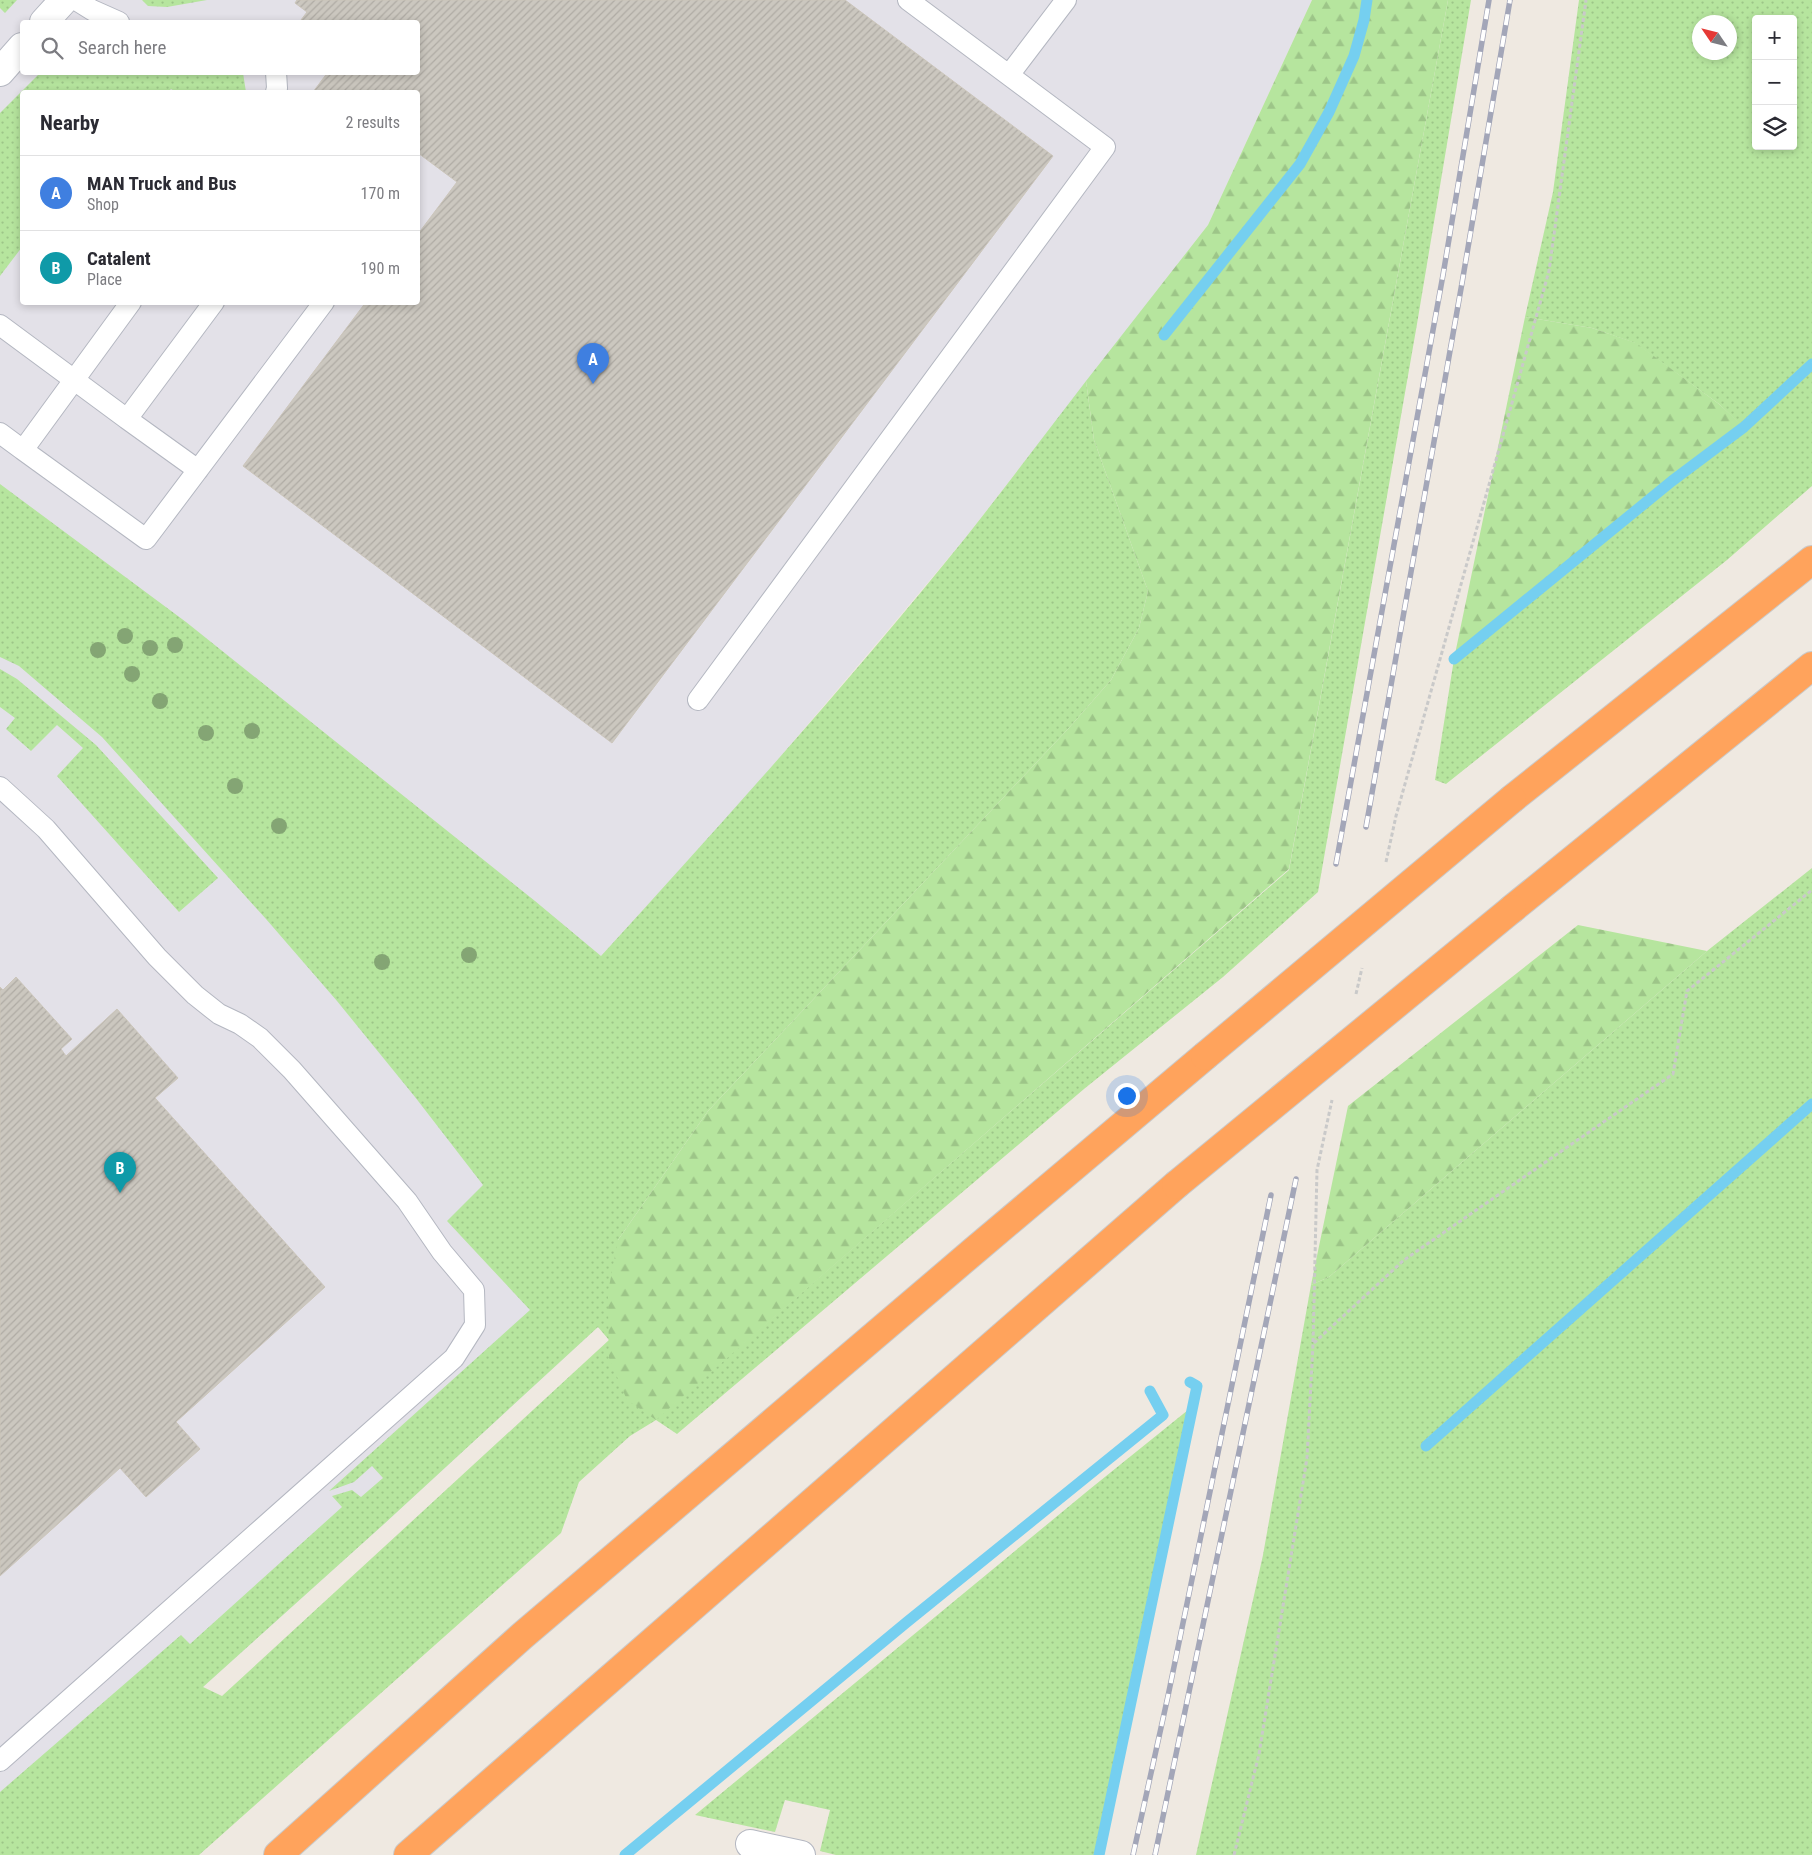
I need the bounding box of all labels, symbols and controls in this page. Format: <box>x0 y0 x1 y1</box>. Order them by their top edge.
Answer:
north arrow <box>1692 15 1737 60</box>
map controls <box>1752 15 1797 150</box>
button: + <box>1752 15 1797 60</box>
search box <box>20 20 420 75</box>
icon: search <box>38 34 66 62</box>
text: Search here <box>78 36 166 59</box>
button: − <box>1752 60 1797 105</box>
button: layers <box>1752 105 1797 150</box>
text: Nearby <box>40 111 99 135</box>
text: 2 results <box>345 113 400 132</box>
text: MAN Truck and Bus <box>87 172 237 195</box>
text: A <box>51 184 61 203</box>
text: 170 m <box>361 184 400 203</box>
text: Shop <box>87 195 119 214</box>
text: Catalent <box>87 247 151 270</box>
text: B <box>52 259 60 278</box>
text: 190 m <box>361 259 400 278</box>
text: Place <box>87 270 122 289</box>
pin: A <box>577 343 609 384</box>
your location <box>1114 1083 1140 1109</box>
pin: B <box>104 1152 136 1193</box>

